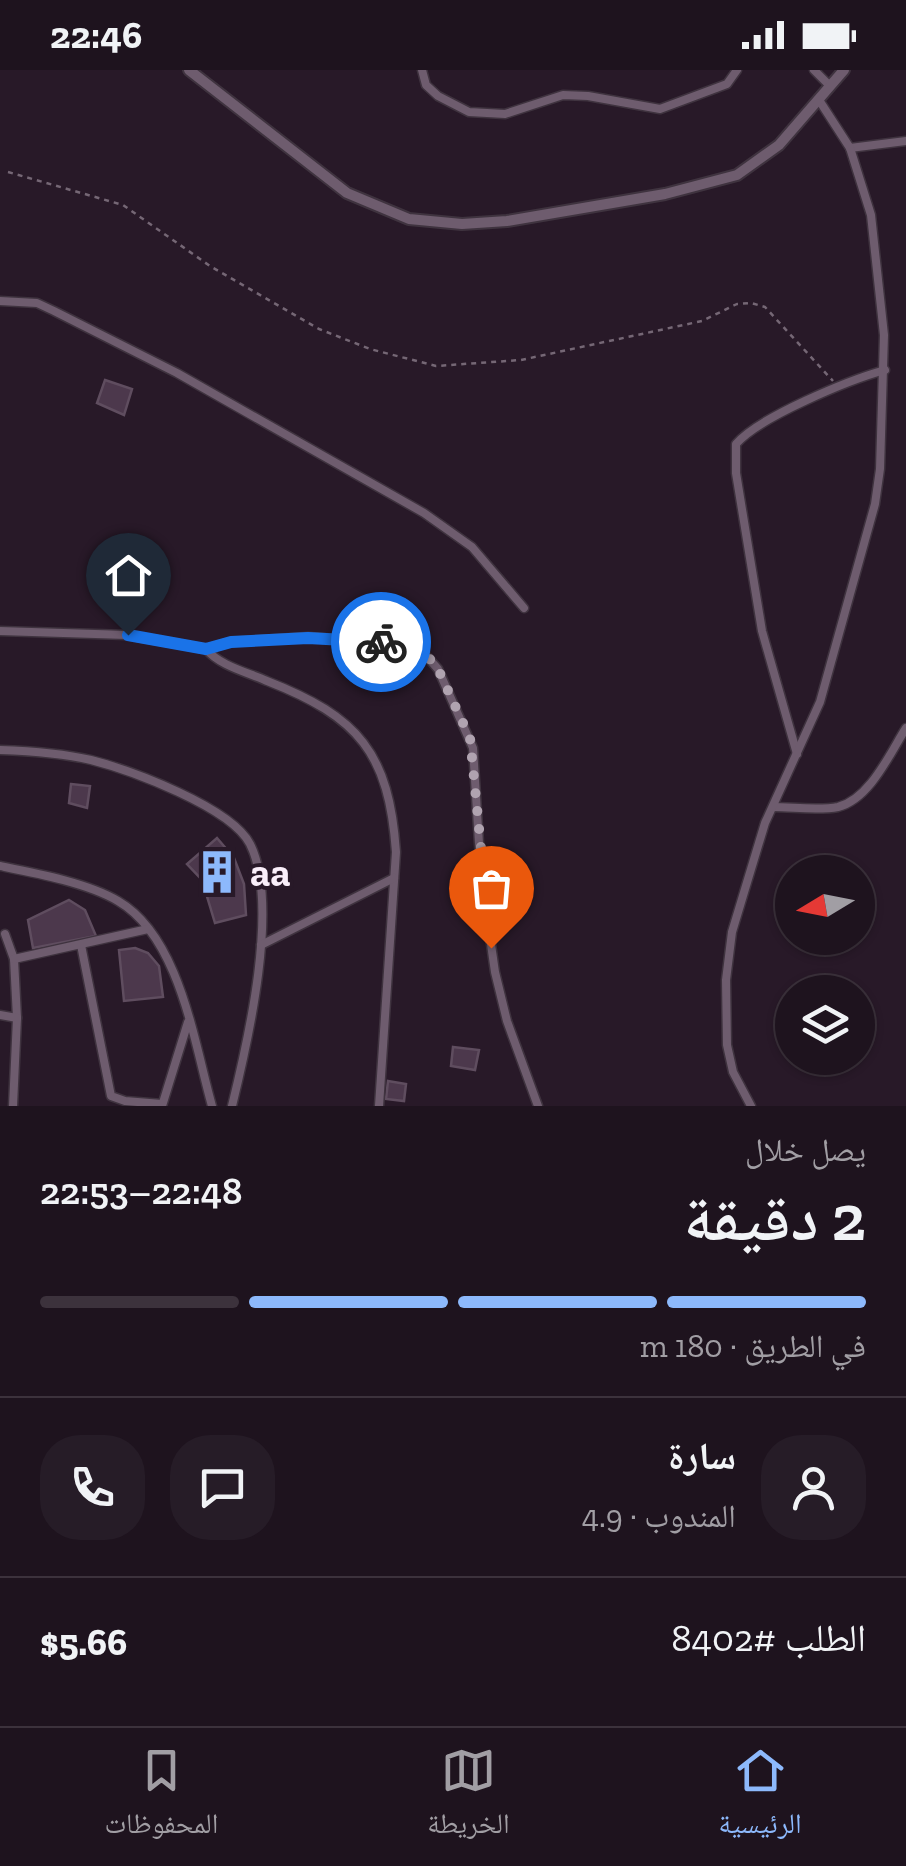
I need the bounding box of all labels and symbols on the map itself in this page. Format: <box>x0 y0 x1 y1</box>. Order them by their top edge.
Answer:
pin <box>86 533 171 636</box>
courier <box>331 592 431 692</box>
pin <box>449 846 534 949</box>
building icon: aa <box>193 848 241 896</box>
place label: aa <box>250 848 290 896</box>
north arrow <box>775 855 875 955</box>

